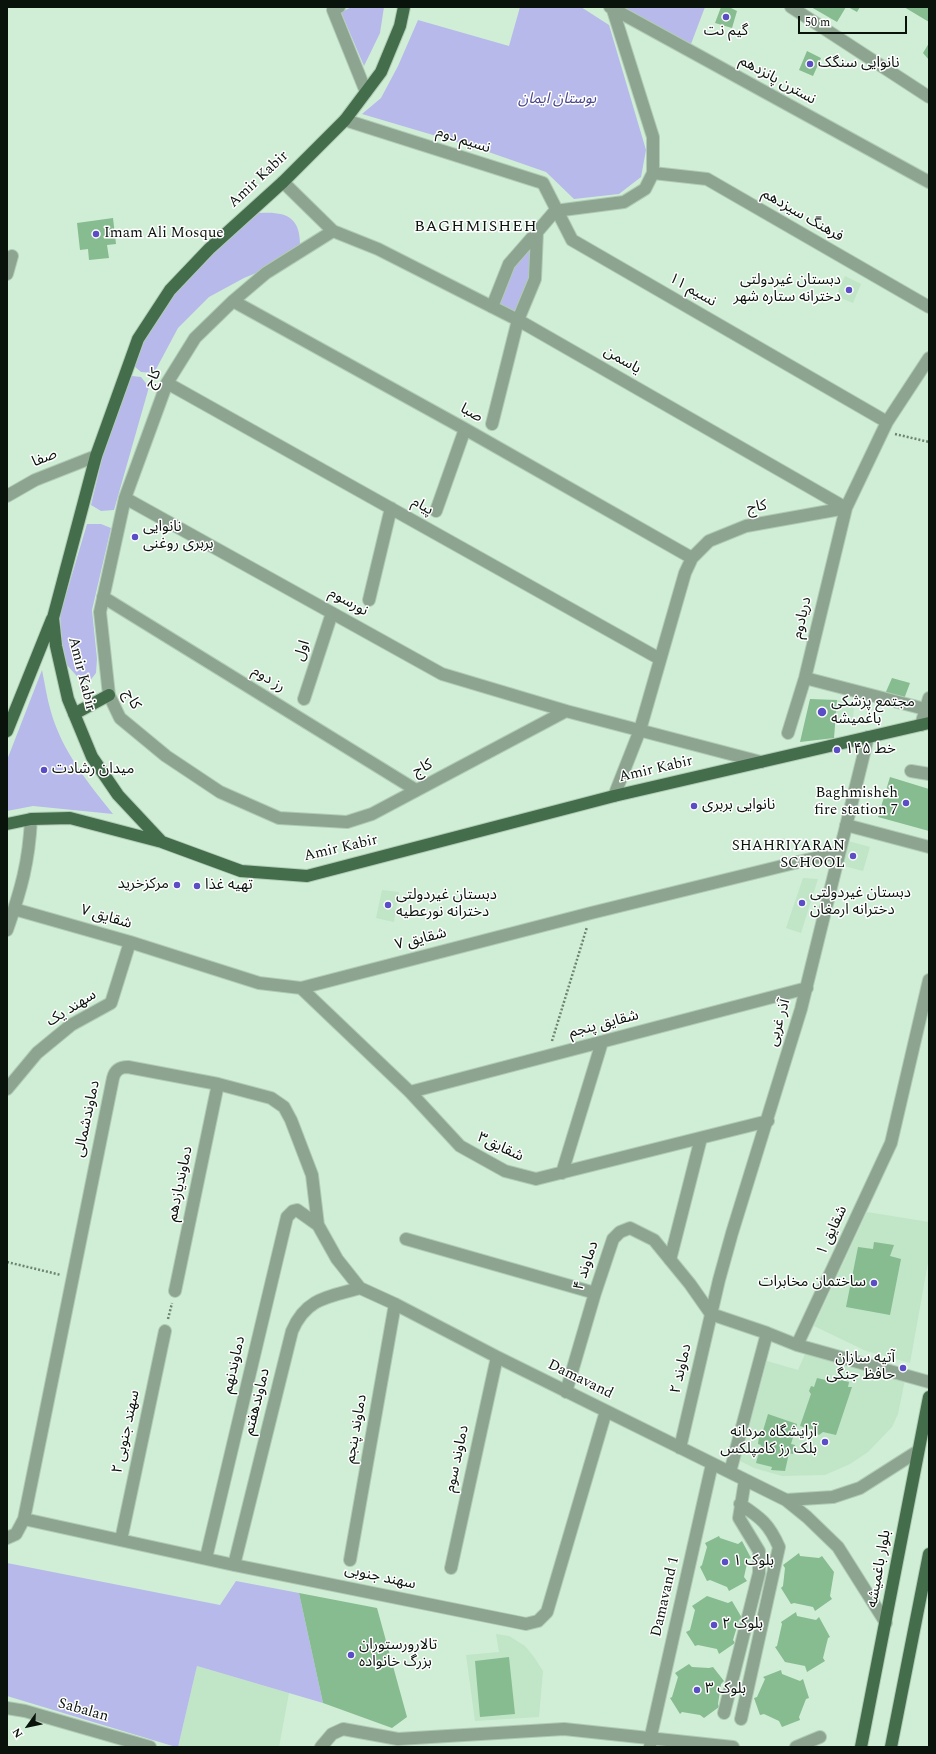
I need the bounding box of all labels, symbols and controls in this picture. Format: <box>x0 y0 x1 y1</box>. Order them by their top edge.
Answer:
scale bar <box>800 8 909 34</box>
marker: گیم نت <box>721 12 731 22</box>
text: 50 m <box>805 13 830 32</box>
place label: گیم نت <box>704 23 748 41</box>
street label: نسترن پانزدهم <box>736 53 818 109</box>
place label: نانوایی سنگک <box>818 55 900 73</box>
marker: نانوایی سنگک <box>805 59 815 69</box>
park label: بوستان ایمان <box>518 91 596 109</box>
street label: نسیم دوم <box>434 124 492 158</box>
street label: Amir Kabir <box>225 148 293 212</box>
street label: فرهنگ سیزدهم <box>758 185 846 247</box>
district label: BAGHMISHEH <box>414 218 538 238</box>
place label: Imam Ali Mosque <box>104 225 224 243</box>
marker: Imam Ali Mosque <box>91 229 101 239</box>
street label: نسیم ۱۱ <box>665 270 719 312</box>
place label: دبستان غیردولتی دخترانه ستاره شهر <box>733 272 841 307</box>
marker: دبستان غیردولتی دخترانه ستاره شهر <box>844 285 854 295</box>
street label: یاسمن <box>600 343 644 379</box>
street label: کاج <box>142 366 166 392</box>
street label: صبا <box>457 401 485 427</box>
street label: صفا <box>30 446 60 472</box>
street label: پیام <box>408 494 436 520</box>
street label: کاج <box>745 497 769 519</box>
place label: نانوایی بربری روغنی <box>143 519 214 554</box>
marker: نانوایی بربری روغنی <box>130 532 140 542</box>
street label: نورسوم <box>325 585 371 621</box>
street label: دریادوم <box>789 595 817 641</box>
street label: Amir Kabir <box>63 635 99 713</box>
street label: اول <box>291 638 315 664</box>
street label: رز دوم <box>248 663 288 697</box>
street label: کاج <box>118 687 144 713</box>
place label: مجتمع پزشکی باغمیشه <box>831 694 915 729</box>
marker: مجتمع پزشکی باغمیشه <box>816 706 828 718</box>
place label: خط ۱۴۵ <box>845 741 896 759</box>
marker: خط ۱۴۵ <box>832 745 842 755</box>
street label: Amir Kabir <box>617 753 695 787</box>
street label: کاج <box>410 756 436 782</box>
place label: میدان رشادت <box>52 761 134 779</box>
marker: میدان رشادت <box>39 765 49 775</box>
place label: Baghmisheh fire station 7 <box>814 785 898 820</box>
place label: نانوایی بربری <box>702 797 775 815</box>
marker: Baghmisheh fire station 7 <box>901 798 911 808</box>
marker: نانوایی بربری <box>689 801 699 811</box>
street label: Amir Kabir <box>302 832 380 866</box>
place label: SHAHRIYARAN SCHOOL <box>732 838 845 873</box>
marker: SHAHRIYARAN SCHOOL <box>848 851 858 861</box>
place label: مرکزخرید <box>117 876 169 894</box>
place label: تهیه غذا <box>205 877 253 895</box>
marker: مرکزخرید <box>172 880 182 890</box>
marker: تهیه غذا <box>192 881 202 891</box>
place label: دبستان غیردولتی دخترانه ارمغان <box>810 885 911 920</box>
place label: دبستان غیردولتی دخترانه نورعطیه <box>396 887 497 922</box>
marker: دبستان غیردولتی دخترانه ارمغان <box>797 898 807 908</box>
marker: دبستان غیردولتی دخترانه نورعطیه <box>383 900 393 910</box>
street label: شقایق ۷ <box>78 902 134 934</box>
street label: شقایق ۷ <box>393 925 449 955</box>
street label: سهند یک <box>44 987 100 1031</box>
street label: آذر غربی <box>765 997 795 1049</box>
street label: شقایق پنجم <box>567 1007 641 1043</box>
street label: دماوندشمالی <box>71 1079 105 1159</box>
street label: شقایق۳ <box>474 1130 526 1166</box>
street label: دماوندیازدهم <box>164 1145 198 1223</box>
street label: شقایق ۱ <box>814 1203 852 1259</box>
street label: دماوند ۴ <box>571 1239 603 1293</box>
place label: ساختمان مخابرات <box>759 1274 866 1292</box>
marker: ساختمان مخابرات <box>869 1278 879 1288</box>
street label: دماوندنهم <box>220 1335 250 1395</box>
street label: دماوند ۲ <box>668 1342 696 1396</box>
place label: آتیه سازان حافظ جنگی <box>826 1350 895 1385</box>
street label: Damavand <box>544 1356 616 1404</box>
marker: آتیه سازان حافظ جنگی <box>898 1363 908 1373</box>
street label: دماوندهفتم <box>241 1367 275 1437</box>
street label: سهند جنوبی ۲ <box>109 1389 145 1475</box>
street label: دماوند پنجم <box>342 1393 372 1465</box>
street label: دماوند سوم <box>442 1424 474 1494</box>
place label: آرایشگاه مردانه بلک رز کامپلکس <box>720 1424 817 1459</box>
marker: آرایشگاه مردانه بلک رز کامپلکس <box>820 1437 830 1447</box>
street label: بلوار باغمیشه <box>864 1529 896 1609</box>
place label: بلوک ۱ <box>733 1553 774 1571</box>
street label: Damavand 1 <box>648 1555 684 1639</box>
marker: بلوک ۱ <box>720 1557 730 1567</box>
street label: سهند جنوبی <box>343 1562 417 1594</box>
place label: بلوک ۲ <box>722 1616 763 1634</box>
marker: بلوک ۲ <box>709 1620 719 1630</box>
place label: تالارورستوران بزرگ خانواده <box>359 1637 437 1672</box>
marker: تالارورستوران بزرگ خانواده <box>346 1650 356 1660</box>
place label: بلوک ۳ <box>705 1681 746 1699</box>
marker: بلوک ۳ <box>692 1685 702 1695</box>
street label: Sabalan <box>56 1695 110 1727</box>
north arrow <box>8 1706 48 1746</box>
text: N <box>8 1724 27 1741</box>

